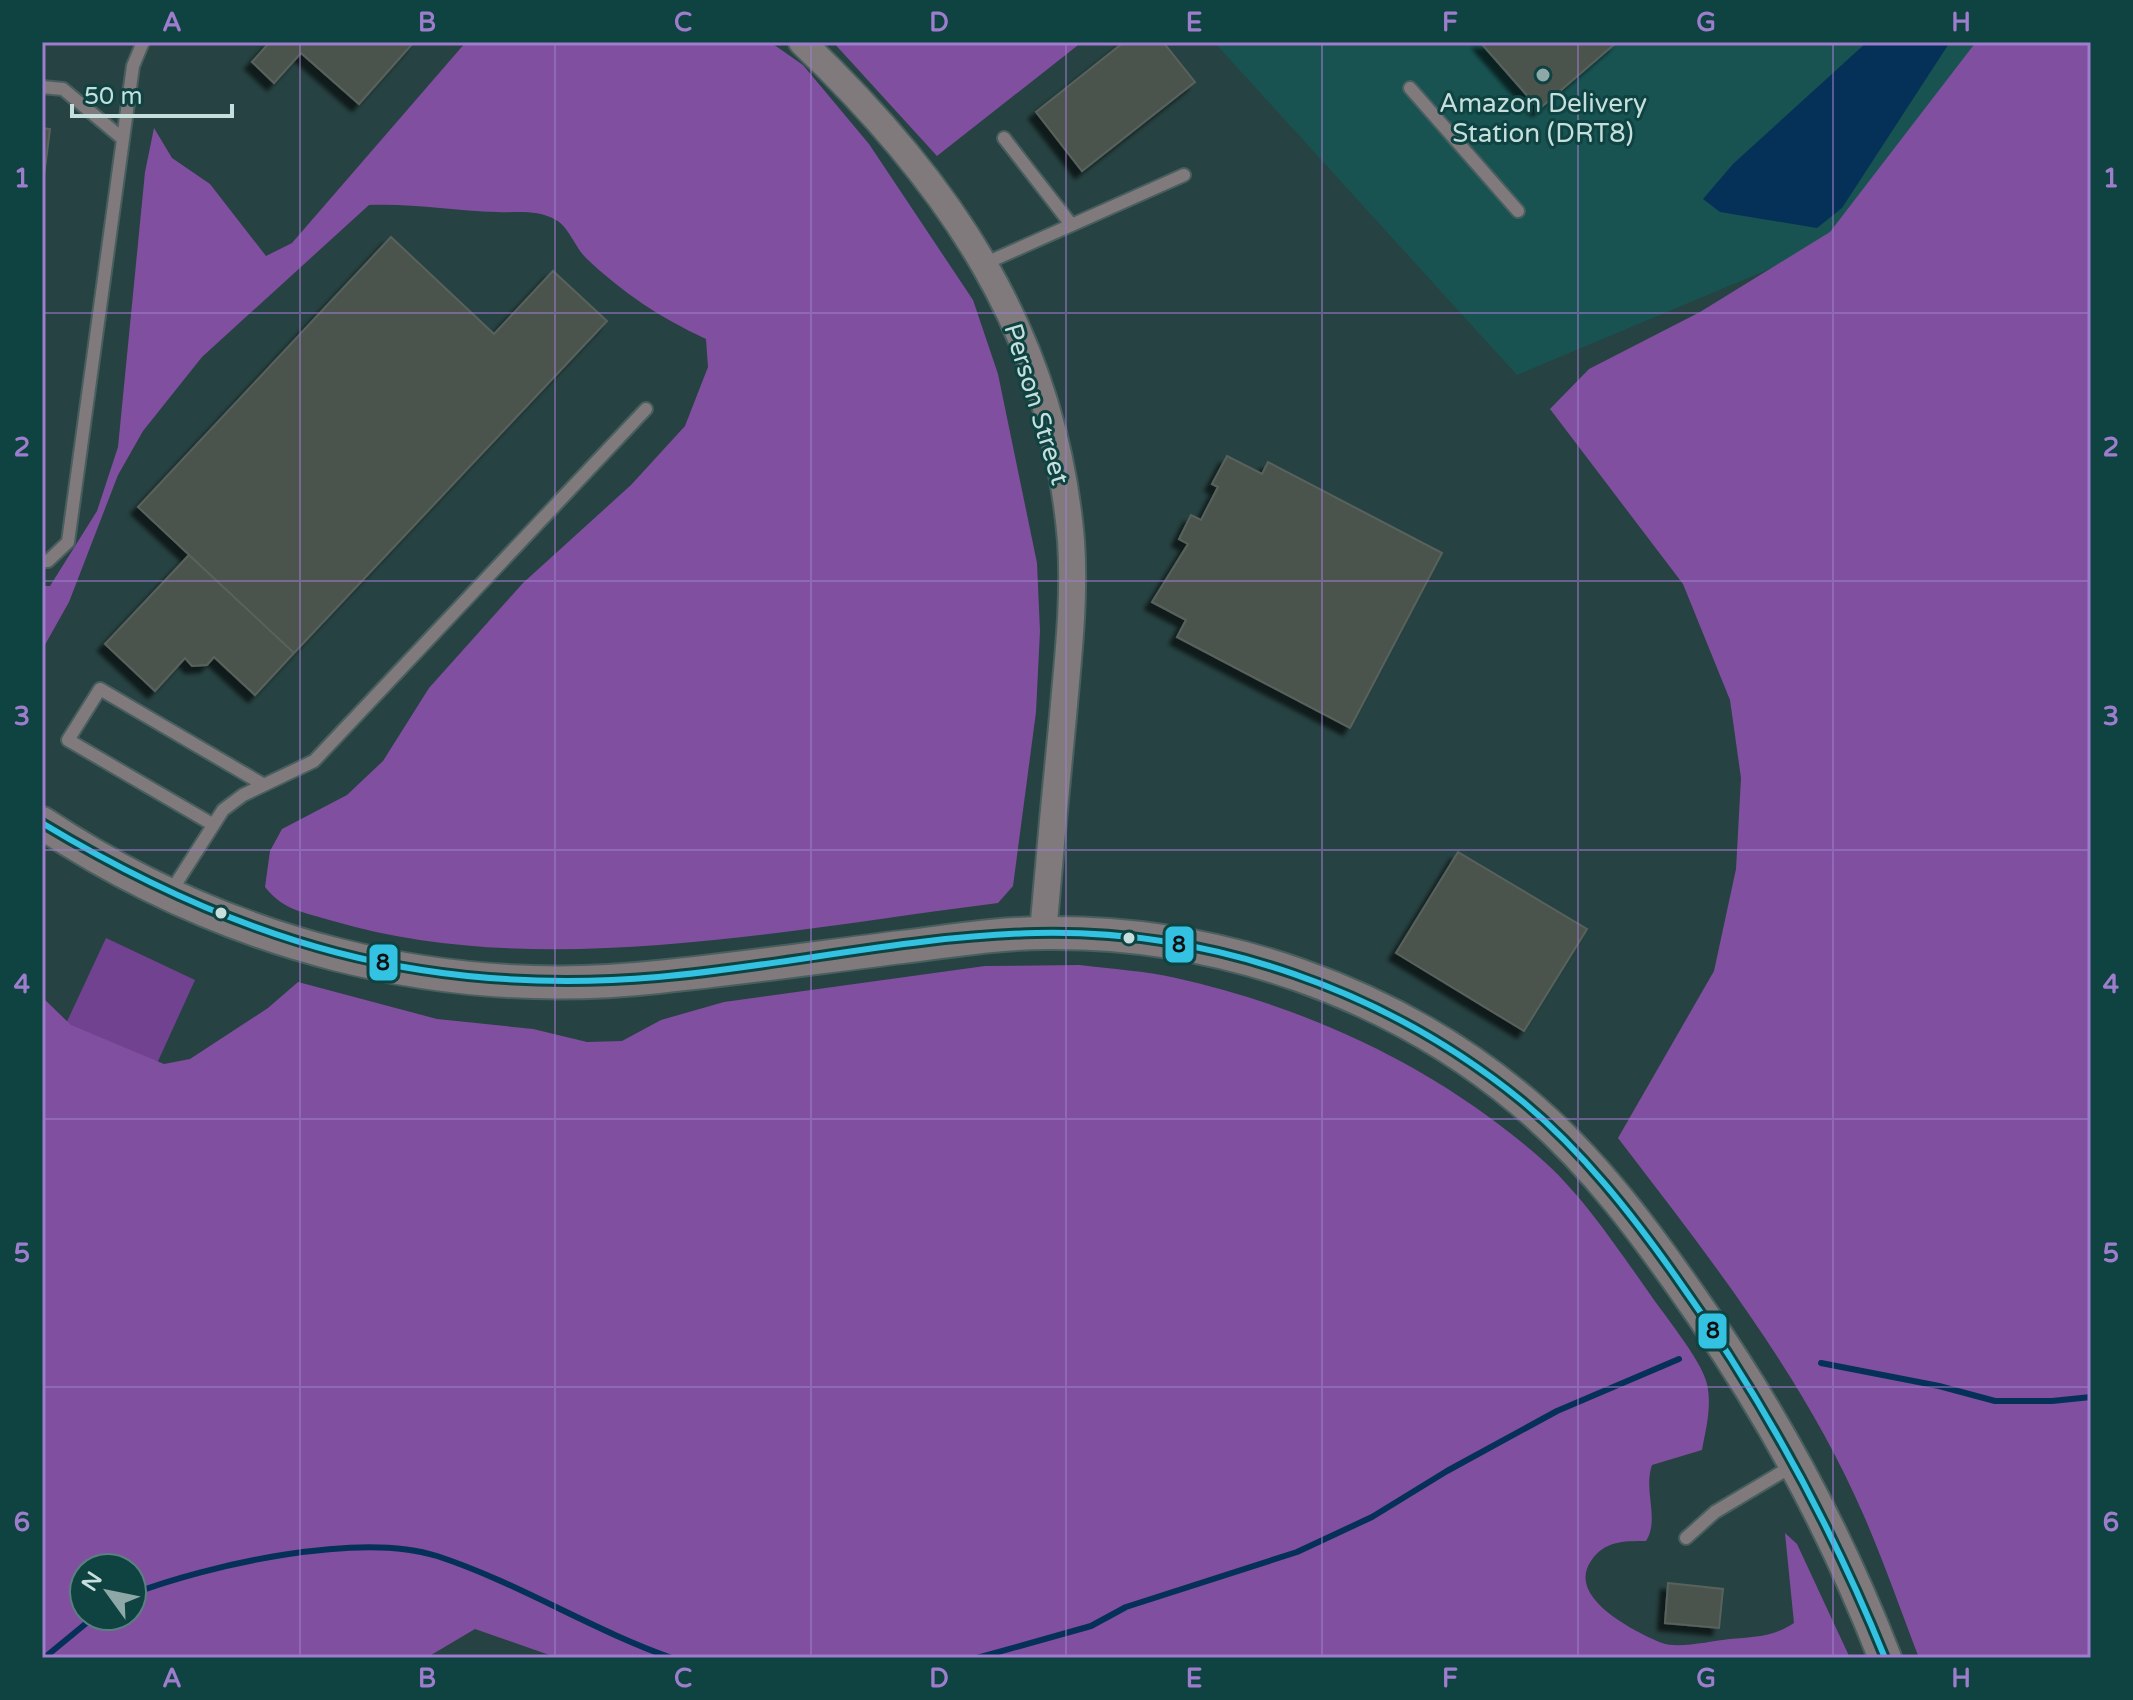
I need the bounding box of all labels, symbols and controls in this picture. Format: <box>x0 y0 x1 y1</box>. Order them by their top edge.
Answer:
text: A <box>162 7 182 38</box>
text: B <box>418 7 436 38</box>
text: C <box>674 7 692 38</box>
text: D <box>929 7 949 38</box>
text: E <box>1186 7 1202 38</box>
text: F <box>1442 7 1458 38</box>
text: G <box>1696 7 1716 38</box>
text: H <box>1951 7 1971 38</box>
marker: Amazon Delivery Station (DRT8) <box>1534 66 1552 84</box>
scale bar <box>72 68 232 118</box>
text: 50 m <box>84 82 142 111</box>
place label: Amazon Delivery Station (DRT8) <box>1439 88 1647 149</box>
text: 1 <box>14 163 30 194</box>
text: 1 <box>2103 163 2119 194</box>
street label: Person Street <box>997 320 1076 489</box>
text: 2 <box>14 432 30 463</box>
text: 2 <box>2103 432 2119 463</box>
text: 3 <box>14 701 30 732</box>
text: 3 <box>2103 701 2119 732</box>
unlabelled marker <box>213 905 229 921</box>
line badge: 8 <box>1164 925 1195 964</box>
unlabelled marker <box>1121 930 1137 946</box>
text: 8 <box>1172 932 1186 958</box>
line badge: 8 <box>368 943 399 982</box>
text: 8 <box>376 950 390 976</box>
text: 4 <box>14 969 30 1000</box>
text: 4 <box>2103 969 2119 1000</box>
text: 5 <box>14 1238 30 1269</box>
text: 5 <box>2103 1238 2119 1269</box>
line badge: 8 <box>1697 1312 1728 1350</box>
text: 8 <box>1706 1318 1720 1344</box>
text: 6 <box>14 1507 30 1538</box>
text: 6 <box>2103 1507 2119 1538</box>
north arrow <box>68 1552 148 1632</box>
text: N <box>76 1567 108 1596</box>
text: A <box>162 1663 182 1694</box>
text: B <box>418 1663 436 1694</box>
text: C <box>674 1663 692 1694</box>
text: D <box>929 1663 949 1694</box>
text: E <box>1186 1663 1202 1694</box>
text: F <box>1442 1663 1458 1694</box>
text: G <box>1696 1663 1716 1694</box>
text: H <box>1951 1663 1971 1694</box>

